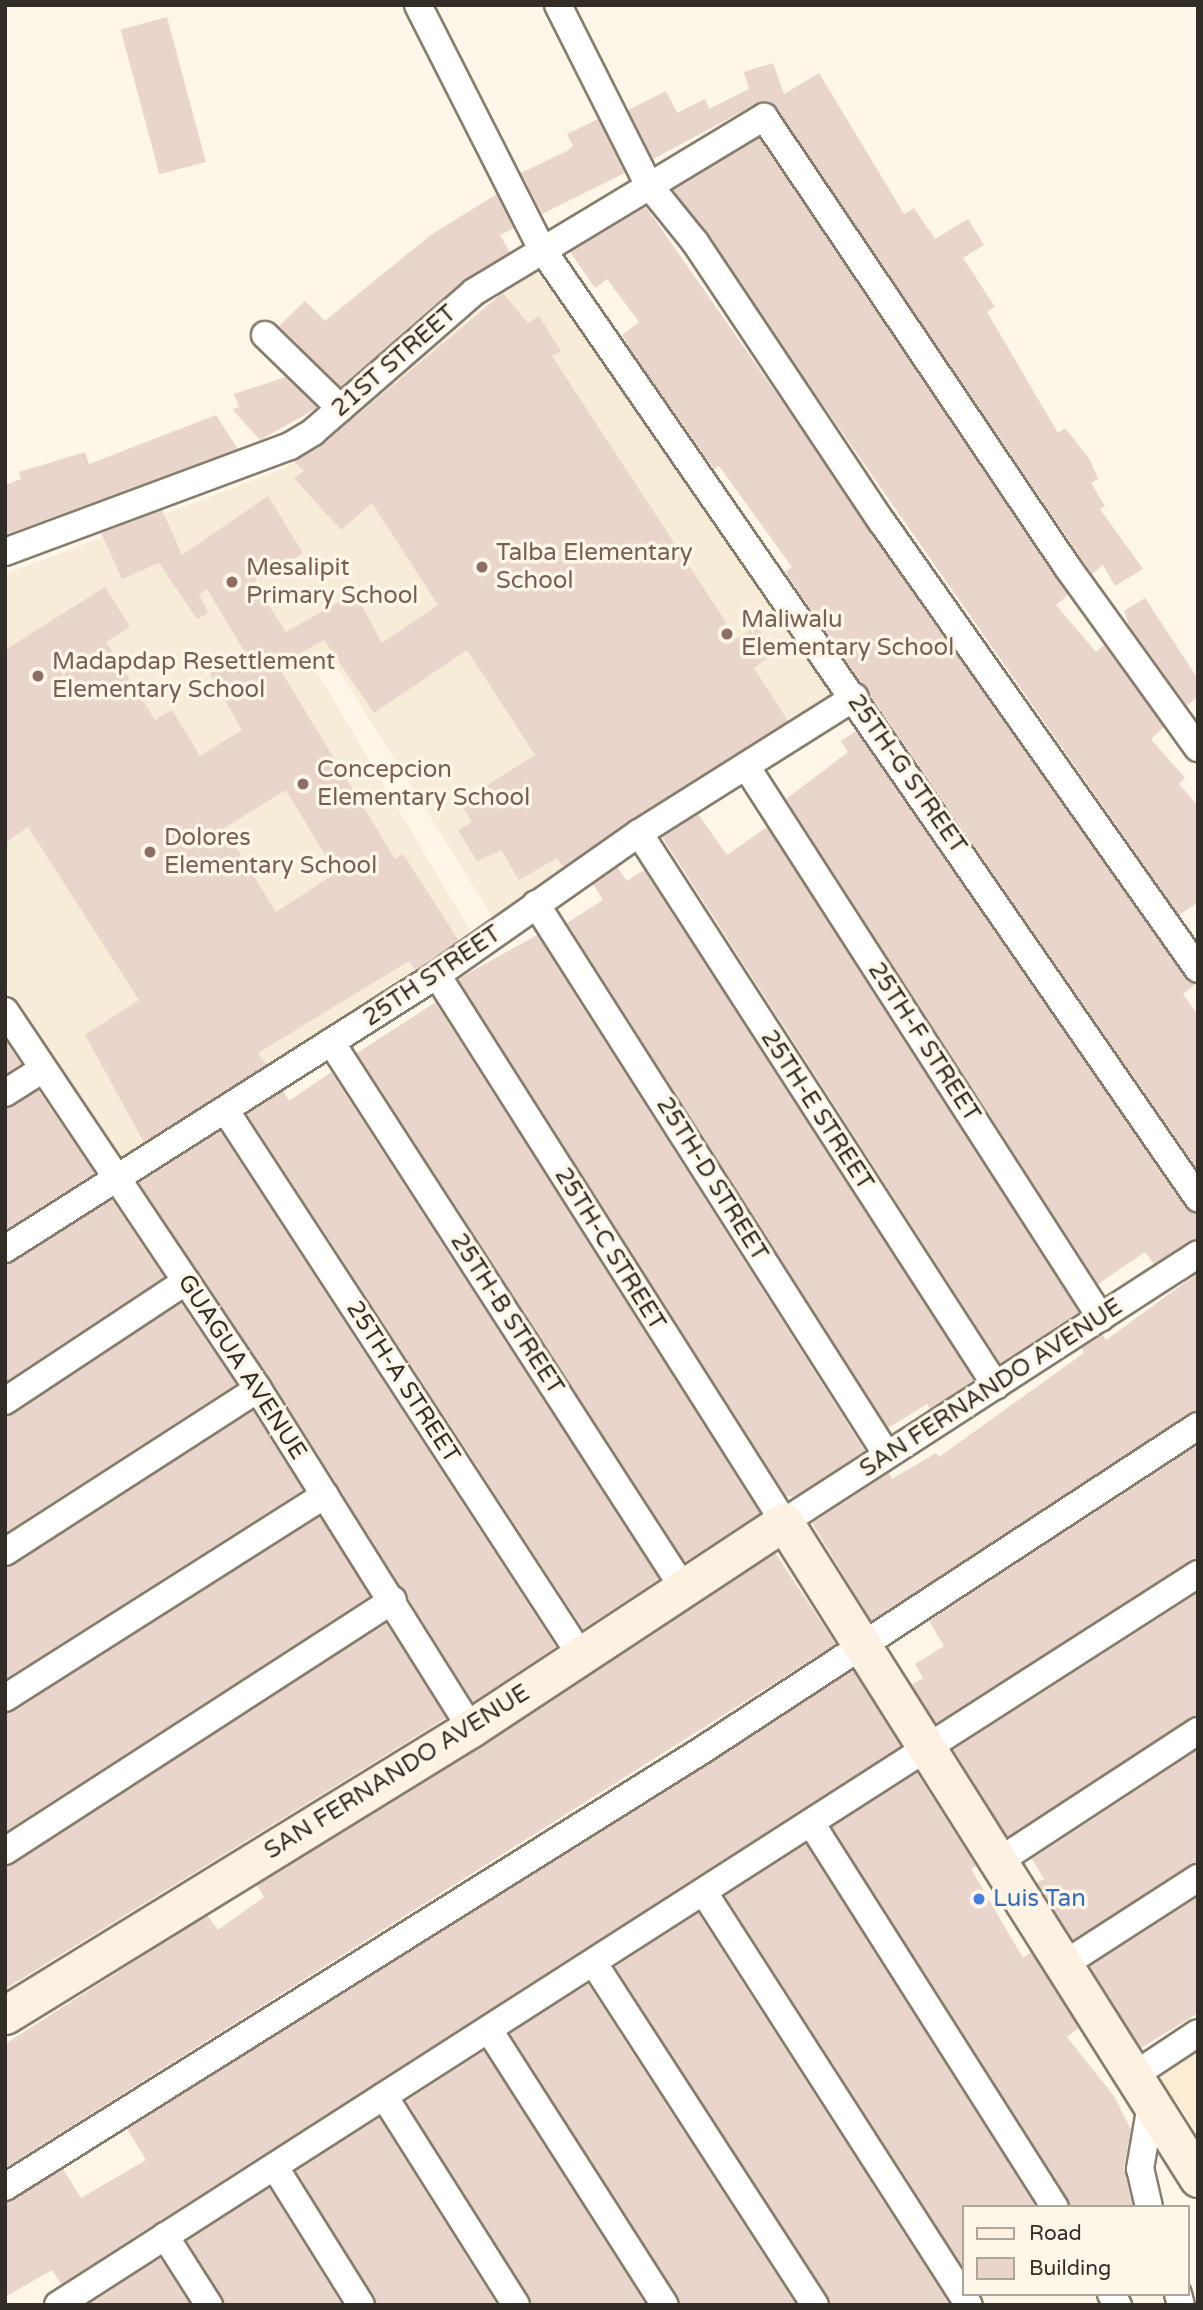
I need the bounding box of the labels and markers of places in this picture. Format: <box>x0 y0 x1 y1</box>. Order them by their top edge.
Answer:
place label: Talba Elementary School <box>496 539 693 595</box>
place label: Mesalipit Primary School <box>246 554 418 610</box>
marker: Talba Elementary School <box>474 559 490 575</box>
marker: Mesalipit Primary School <box>224 574 240 590</box>
place label: Maliwalu Elementary School <box>741 606 954 662</box>
marker: Maliwalu Elementary School <box>719 626 735 642</box>
place label: Madapdap Resettlement Elementary School <box>52 648 335 704</box>
marker: Madapdap Resettlement Elementary School <box>30 668 46 684</box>
place label: Concepcion Elementary School <box>317 756 530 812</box>
marker: Concepcion Elementary School <box>295 776 311 792</box>
place label: Dolores Elementary School <box>164 824 377 880</box>
marker: Dolores Elementary School <box>142 844 158 860</box>
place label: Luis Tan <box>993 1885 1086 1913</box>
marker: Luis Tan <box>971 1891 987 1907</box>

